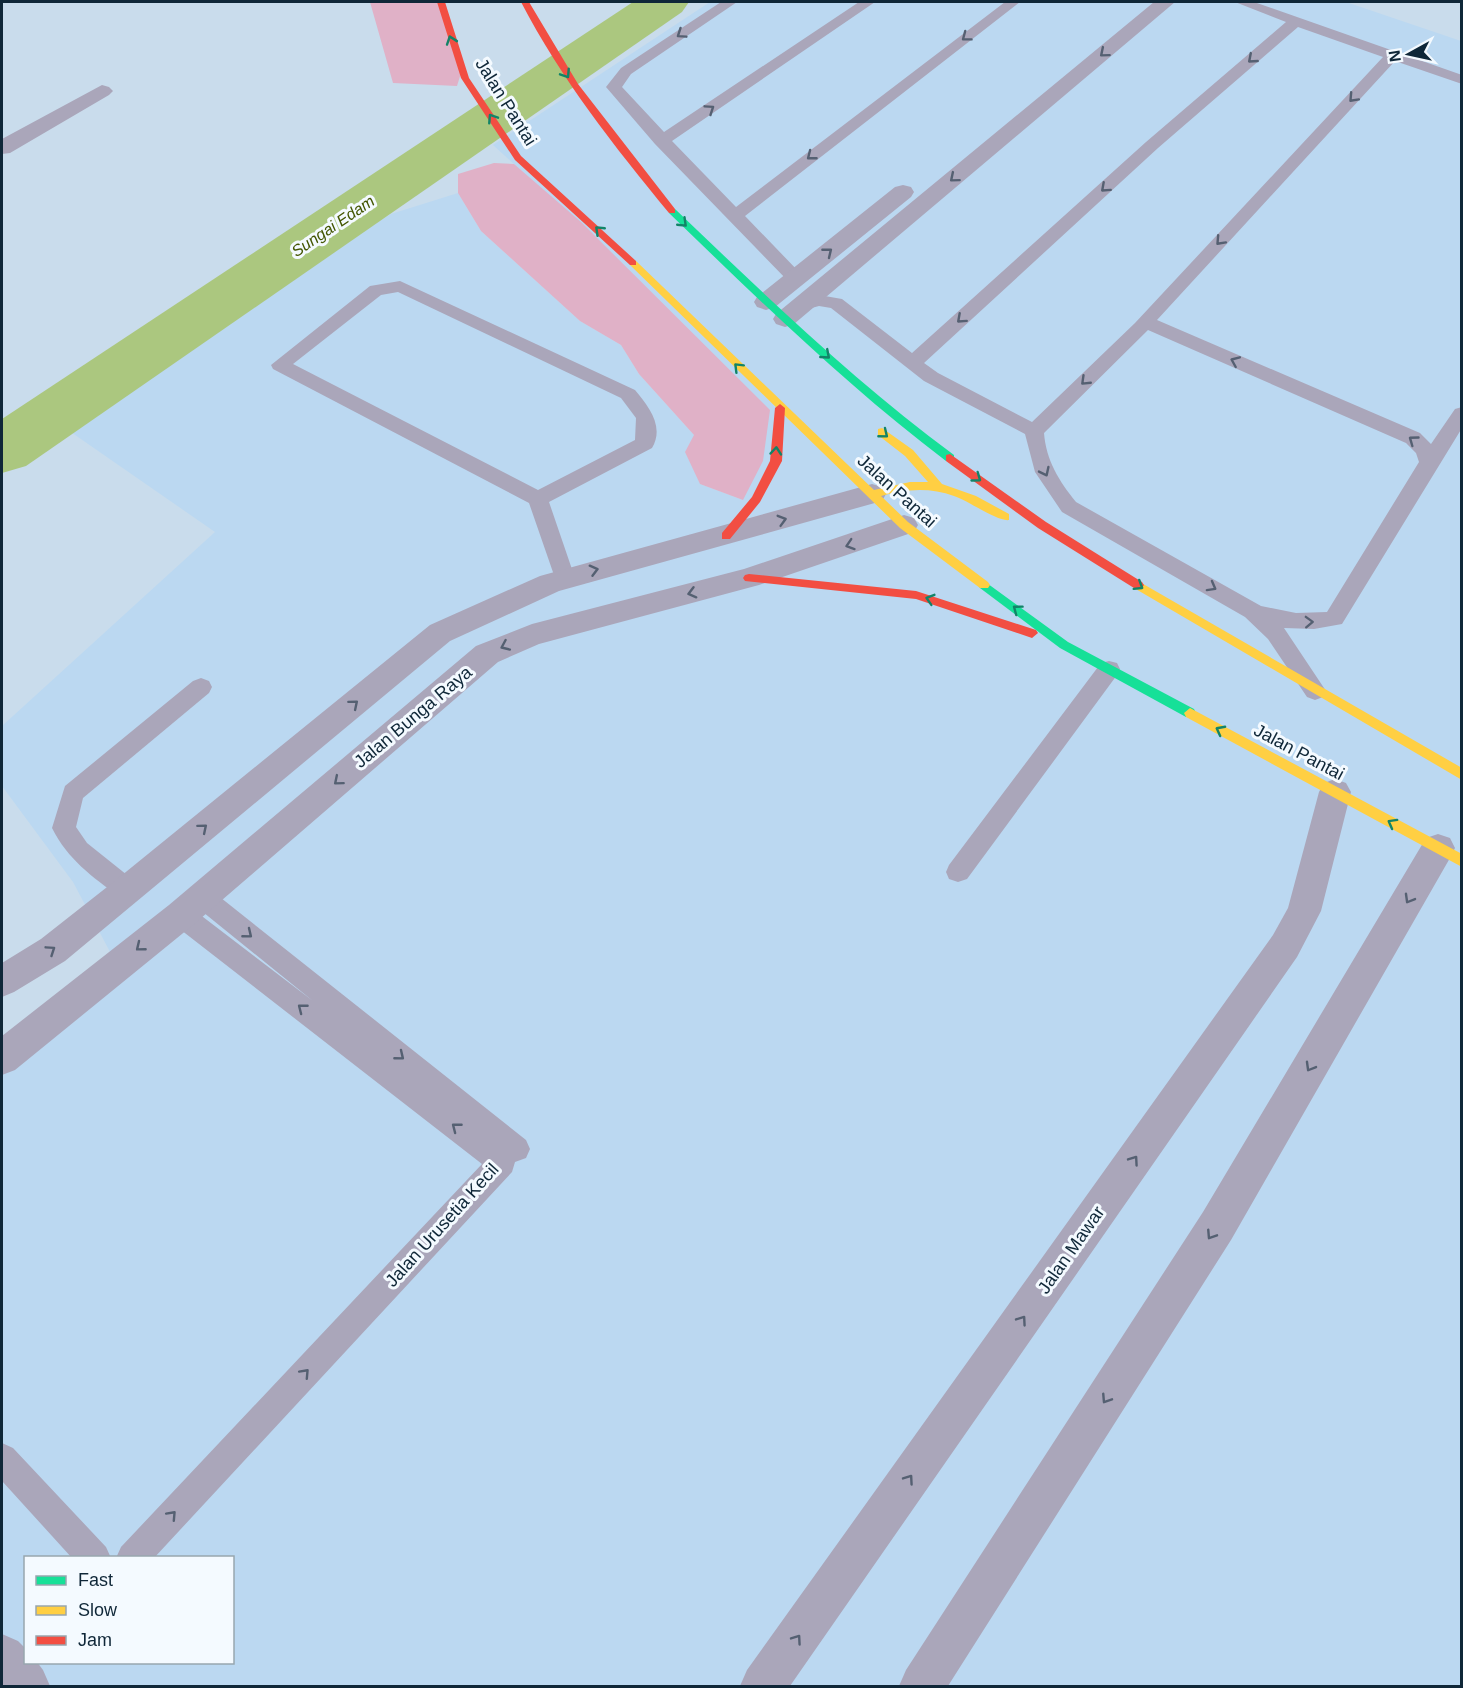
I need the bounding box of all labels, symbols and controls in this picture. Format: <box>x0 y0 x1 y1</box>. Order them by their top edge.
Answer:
north arrow <box>1379 24 1439 84</box>
one-way arrow <box>677 27 688 38</box>
one-way arrow <box>962 29 973 40</box>
one-way arrow <box>446 35 459 46</box>
one-way arrow <box>1100 45 1111 56</box>
text: N <box>1385 49 1404 63</box>
one-way arrow <box>1248 52 1258 63</box>
street label: Jalan Pantai <box>471 55 541 149</box>
one-way arrow <box>559 68 571 78</box>
one-way arrow <box>1349 91 1360 101</box>
one-way arrow <box>704 104 714 116</box>
one-way arrow <box>488 113 499 124</box>
one-way arrow <box>807 148 818 159</box>
one-way arrow <box>950 170 961 181</box>
one-way arrow <box>1101 181 1112 192</box>
water label: Sungai Edam <box>288 192 378 260</box>
one-way arrow <box>675 215 686 226</box>
one-way arrow <box>595 226 606 237</box>
one-way arrow <box>1216 234 1227 244</box>
one-way arrow <box>821 248 832 259</box>
one-way arrow <box>957 312 968 323</box>
one-way arrow <box>819 348 829 359</box>
one-way arrow <box>1230 356 1241 368</box>
one-way arrow <box>734 363 745 373</box>
one-way arrow <box>1082 374 1093 385</box>
one-way arrow <box>878 426 889 437</box>
one-way arrow <box>1408 436 1419 447</box>
one-way arrow <box>770 446 783 455</box>
street label: Jalan Pantai <box>853 450 941 532</box>
one-way arrow <box>1038 466 1050 477</box>
one-way arrow <box>971 470 982 481</box>
one-way arrow <box>776 515 787 527</box>
one-way arrow <box>845 538 856 551</box>
one-way arrow <box>588 565 599 577</box>
one-way arrow <box>1133 578 1144 589</box>
one-way arrow <box>1206 580 1216 591</box>
one-way arrow <box>688 585 698 598</box>
one-way arrow <box>925 594 935 606</box>
one-way arrow <box>1012 605 1023 616</box>
one-way arrow <box>1305 616 1314 629</box>
one-way arrow <box>501 639 512 651</box>
street label: Jalan Bunga Raya <box>350 661 477 772</box>
one-way arrow <box>347 701 358 712</box>
street label: Jalan Pantai <box>1251 720 1347 784</box>
one-way arrow <box>1216 726 1227 737</box>
one-way arrow <box>334 774 345 785</box>
one-way arrow <box>1387 819 1398 830</box>
one-way arrow <box>196 825 207 836</box>
one-way arrow <box>1404 892 1416 903</box>
one-way arrow <box>241 926 252 937</box>
one-way arrow <box>136 940 147 951</box>
one-way arrow <box>44 946 55 957</box>
one-way arrow <box>297 1004 308 1015</box>
one-way arrow <box>393 1048 404 1059</box>
one-way arrow <box>1306 1061 1317 1071</box>
one-way arrow <box>452 1123 463 1134</box>
one-way arrow <box>1127 1156 1138 1167</box>
street label: Jalan Urusetia Kecil <box>381 1159 503 1291</box>
street label: Jalan Mawar <box>1034 1202 1108 1298</box>
one-way arrow <box>1207 1229 1219 1239</box>
one-way arrow <box>1015 1315 1026 1326</box>
one-way arrow <box>298 1369 309 1380</box>
one-way arrow <box>1102 1392 1113 1403</box>
one-way arrow <box>902 1475 913 1486</box>
one-way arrow <box>165 1511 176 1521</box>
legend <box>24 1556 234 1664</box>
text: Fast <box>78 1570 113 1590</box>
text: Slow <box>78 1600 118 1620</box>
text: Jam <box>78 1630 112 1650</box>
one-way arrow <box>790 1634 801 1645</box>

